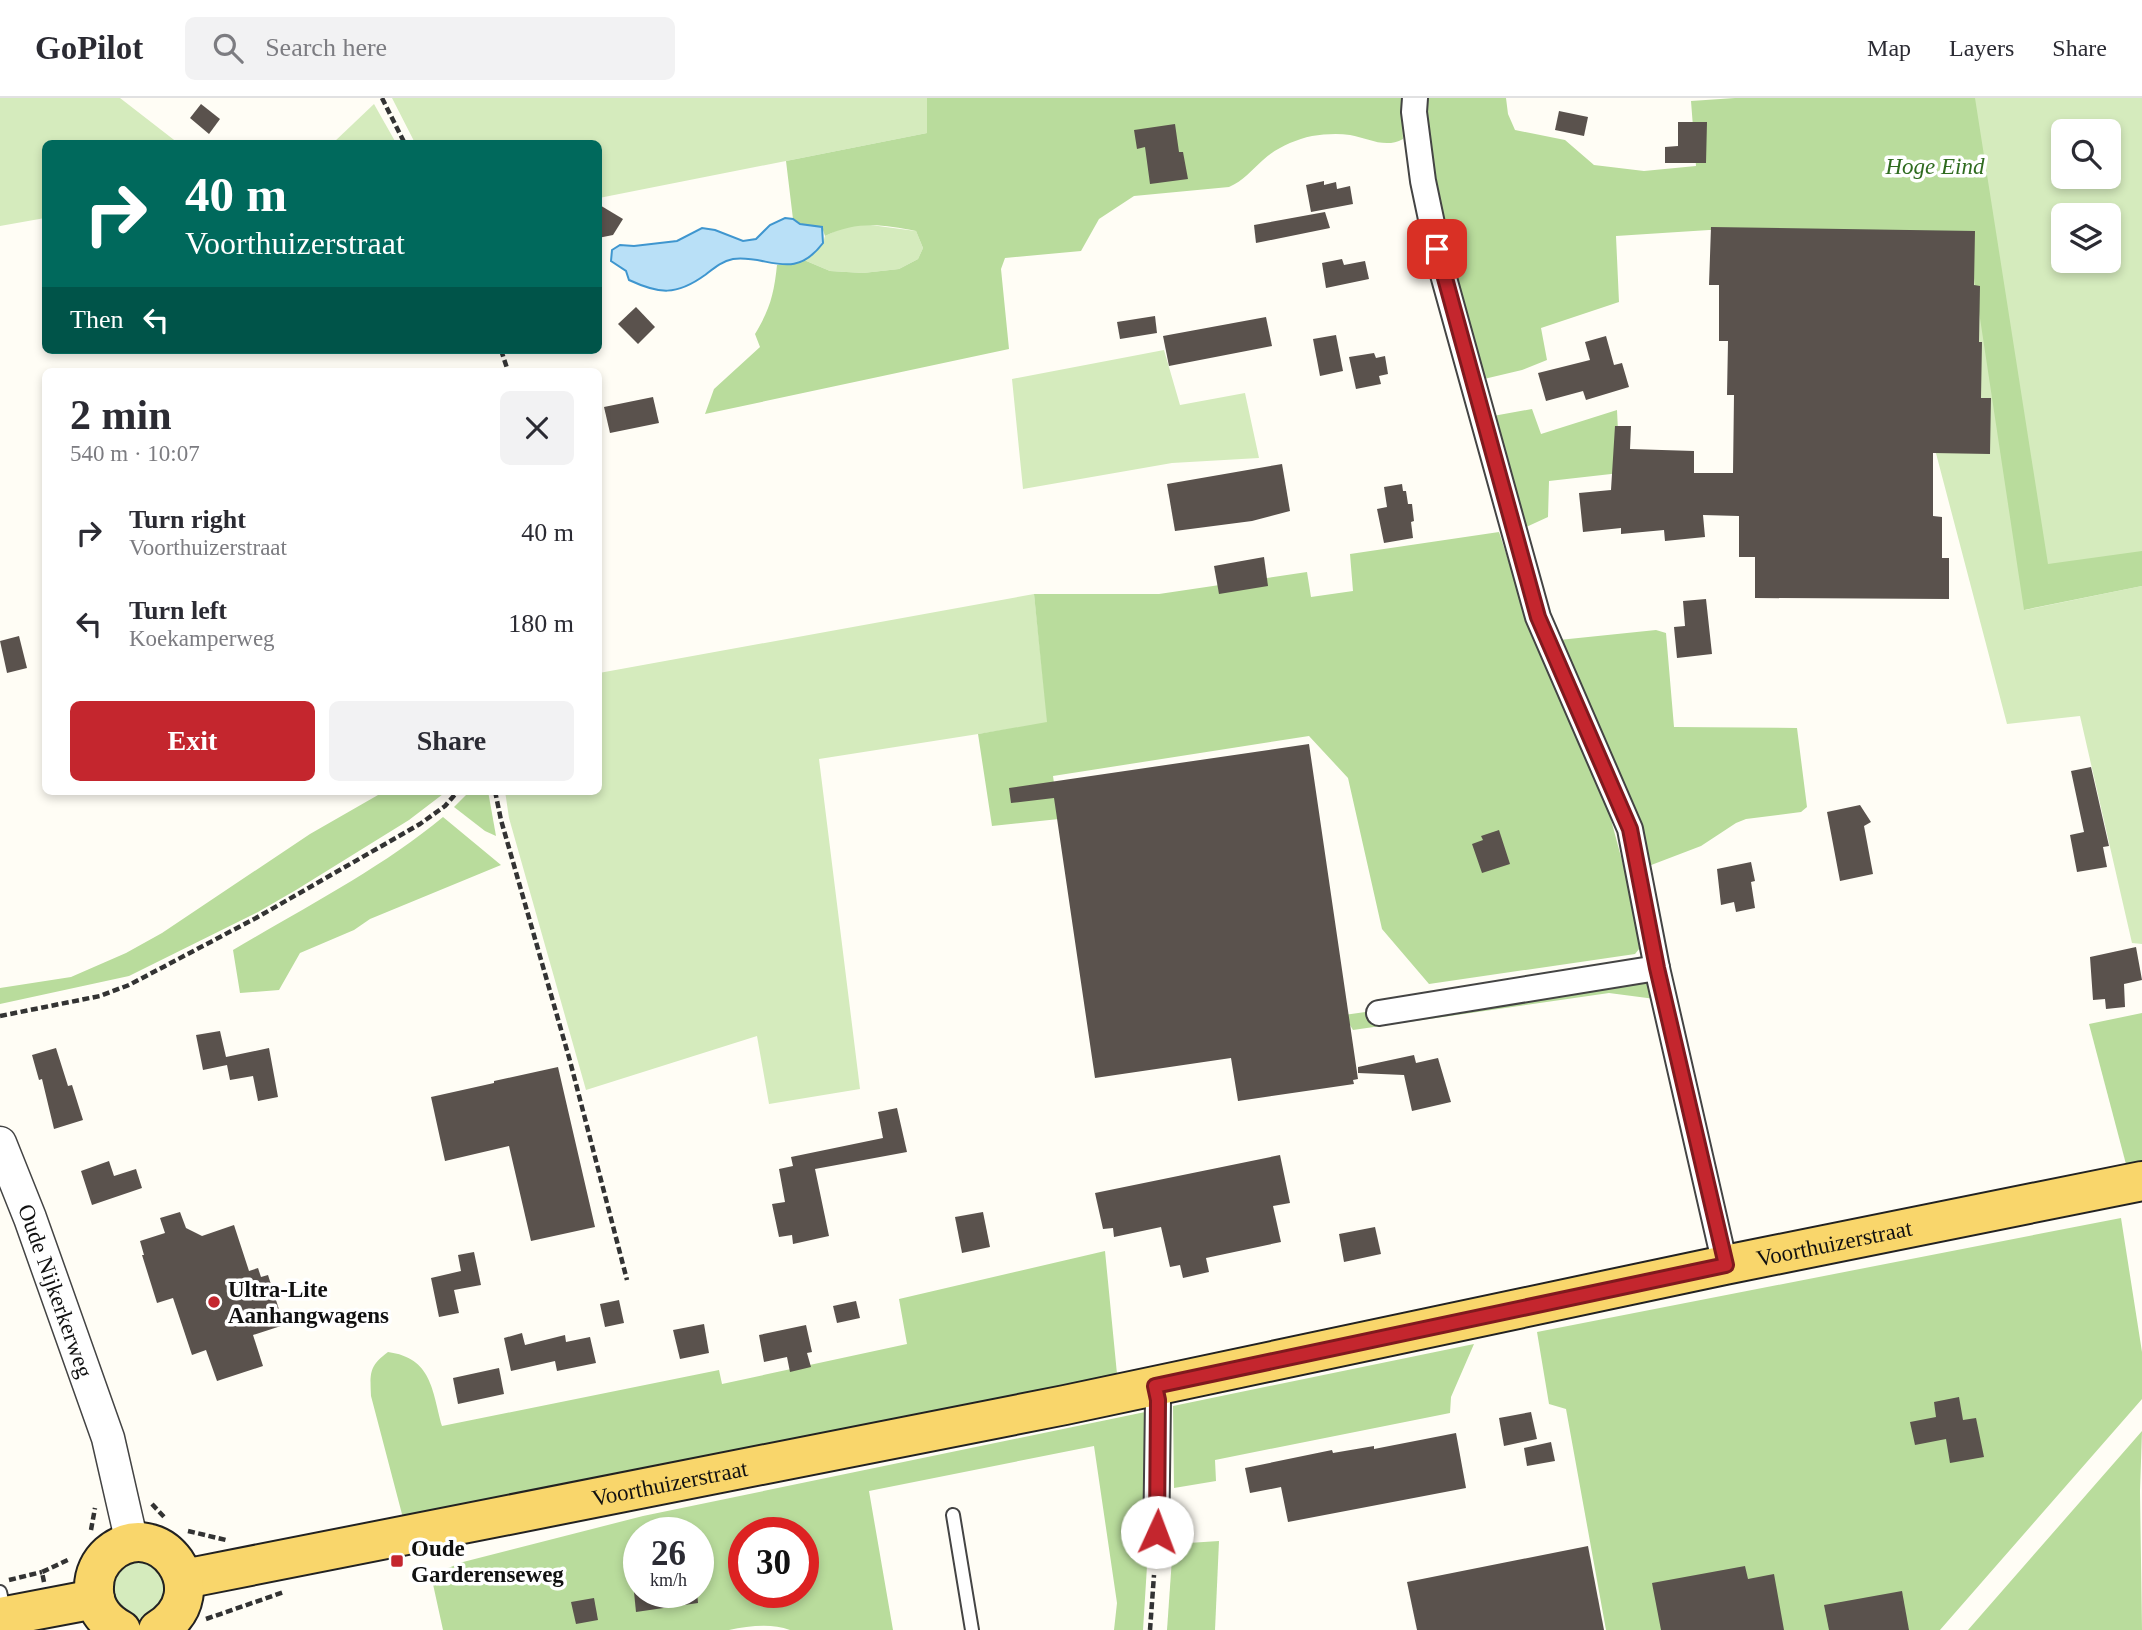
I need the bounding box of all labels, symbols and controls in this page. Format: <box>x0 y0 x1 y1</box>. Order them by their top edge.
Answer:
search box <box>185 17 675 80</box>
icon: search <box>209 29 247 67</box>
text: GoPilot <box>35 30 143 66</box>
text: Search here <box>265 33 387 62</box>
text: Map <box>1867 35 1911 61</box>
text: Layers <box>1949 35 2014 61</box>
text: Share <box>2052 35 2107 61</box>
map controls <box>2051 119 2121 273</box>
button: search <box>2051 119 2121 189</box>
park label: Hoge Eind <box>1884 154 1985 179</box>
text: 40 m <box>185 167 287 222</box>
icon: right <box>70 168 161 259</box>
button: layers <box>2051 203 2121 273</box>
pin <box>1407 219 1467 279</box>
text: Voorthuizerstraat <box>185 225 405 261</box>
icon: arrive <box>1418 230 1456 268</box>
icon: left <box>137 301 175 339</box>
text: Then <box>70 305 123 334</box>
button: close <box>500 391 574 465</box>
text: 2 min <box>70 392 172 438</box>
text: 540 m · 10:07 <box>70 441 200 466</box>
text: Turn right <box>129 505 246 534</box>
icon: right <box>70 514 108 552</box>
text: 40 m <box>521 518 574 547</box>
text: Voorthuizerstraat <box>129 535 287 560</box>
text: Turn left <box>129 596 227 625</box>
icon: left <box>70 605 108 643</box>
text: 180 m <box>508 609 574 638</box>
text: Koekamperweg <box>129 626 275 651</box>
button: Exit <box>70 701 315 781</box>
button: Share <box>329 701 574 781</box>
street label: Oude Nijkerkerweg <box>13 1201 98 1381</box>
street label: Voorthuizerstraat <box>1754 1215 1915 1271</box>
place label: Ultra-Lite Aanhangwagens <box>228 1277 389 1328</box>
marker: Ultra-Lite Aanhangwagens <box>206 1294 222 1310</box>
street label: Voorthuizerstraat <box>590 1455 750 1511</box>
position arrow <box>1120 1495 1194 1569</box>
speed limit sign: 30 <box>728 1517 819 1608</box>
text: 26 <box>651 1534 686 1573</box>
place label: Oude Garderenseweg <box>411 1536 564 1587</box>
marker: Oude Garderenseweg <box>389 1553 405 1569</box>
text: km/h <box>650 1570 687 1590</box>

